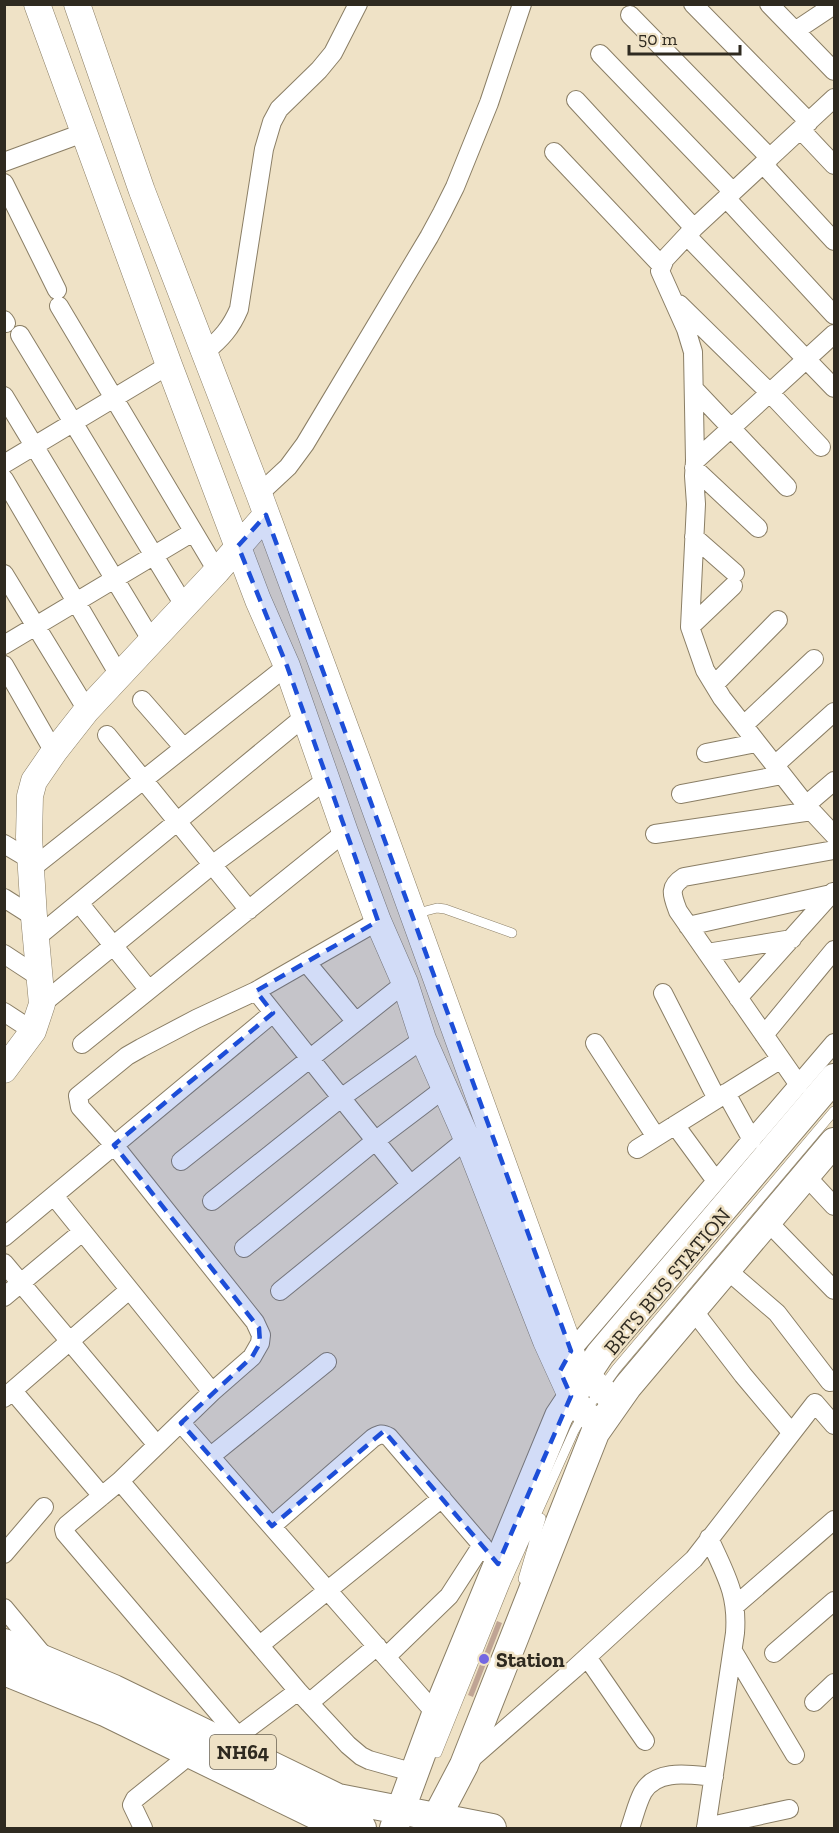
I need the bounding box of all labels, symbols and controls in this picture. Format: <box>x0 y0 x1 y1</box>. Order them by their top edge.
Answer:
scale bar <box>629 18 740 56</box>
text: 50 m <box>638 28 678 50</box>
street label: BRTS BUS STATION <box>598 1203 736 1359</box>
place label: Station <box>496 1647 565 1672</box>
marker: Station <box>477 1652 491 1666</box>
road number: NH64 <box>210 1735 276 1769</box>

